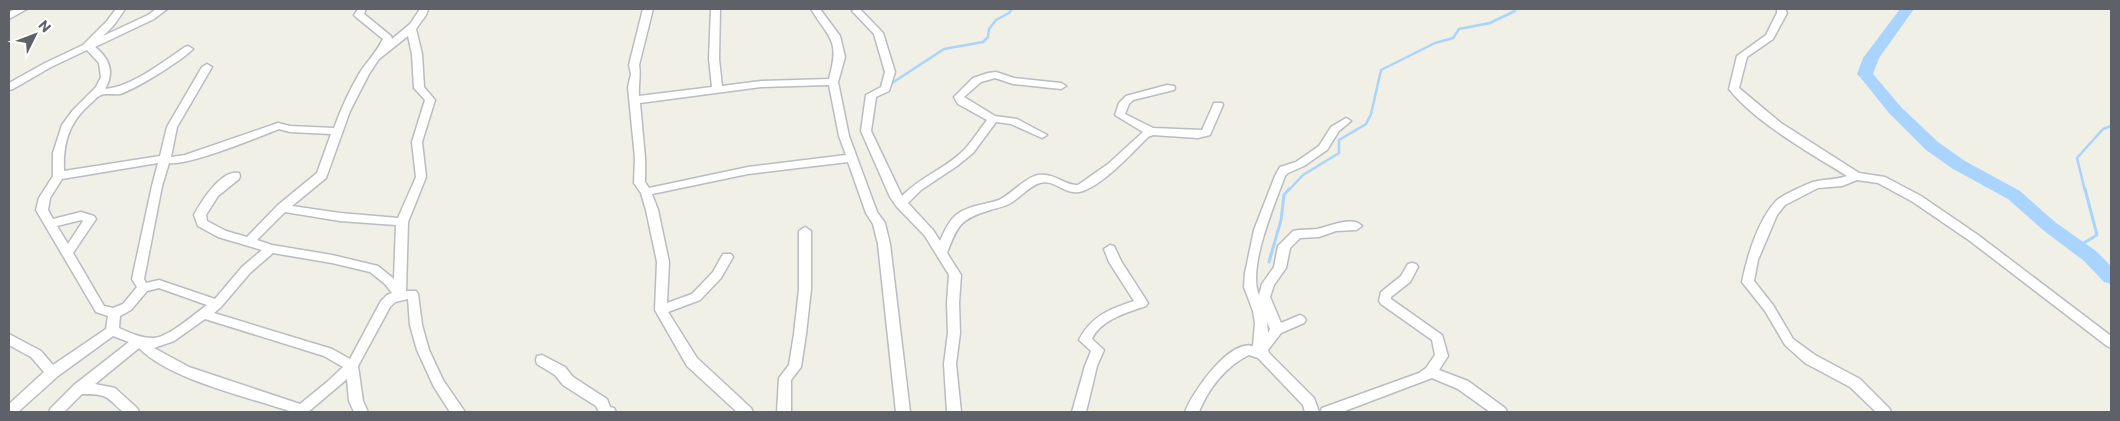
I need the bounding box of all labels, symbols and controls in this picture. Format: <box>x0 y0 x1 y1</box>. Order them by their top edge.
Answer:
north arrow <box>10 10 60 60</box>
text: N <box>35 16 55 36</box>

